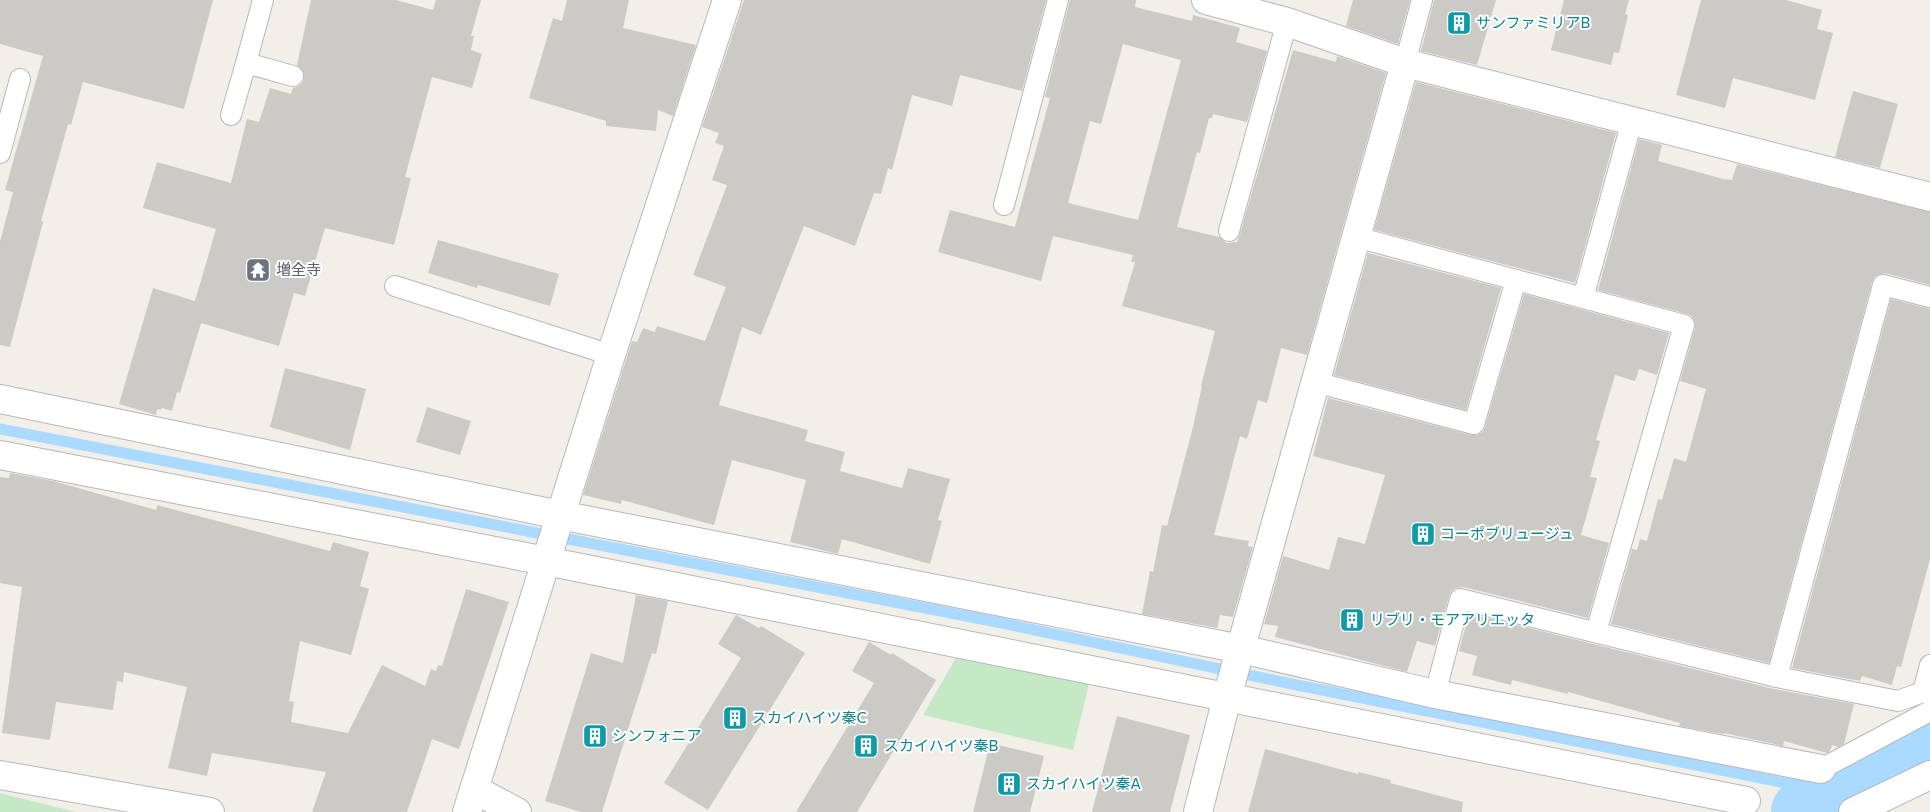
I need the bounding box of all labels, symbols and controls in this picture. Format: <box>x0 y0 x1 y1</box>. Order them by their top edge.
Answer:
building icon: サンファミリアB <box>1446 10 1472 36</box>
place label: サンファミリアB <box>1476 13 1591 31</box>
temple icon: 増全寺 <box>245 257 271 283</box>
place label: 増全寺 <box>276 260 321 278</box>
building icon: コーポブリュージュ <box>1410 521 1436 547</box>
place label: コーポブリュージュ <box>1440 524 1574 542</box>
building icon: リブリ・モアアリエッタ <box>1339 607 1365 633</box>
place label: リブリ・モアアリエッタ <box>1370 610 1535 628</box>
building icon: スカイハイツ秦C <box>722 705 748 731</box>
place label: スカイハイツ秦C <box>752 708 867 726</box>
building icon: シンフォニア <box>582 723 608 749</box>
place label: シンフォニア <box>612 726 702 744</box>
building icon: スカイハイツ秦B <box>853 733 879 759</box>
place label: スカイハイツ秦B <box>884 736 998 754</box>
building icon: スカイハイツ秦A <box>996 771 1022 797</box>
place label: スカイハイツ秦A <box>1026 774 1141 792</box>

